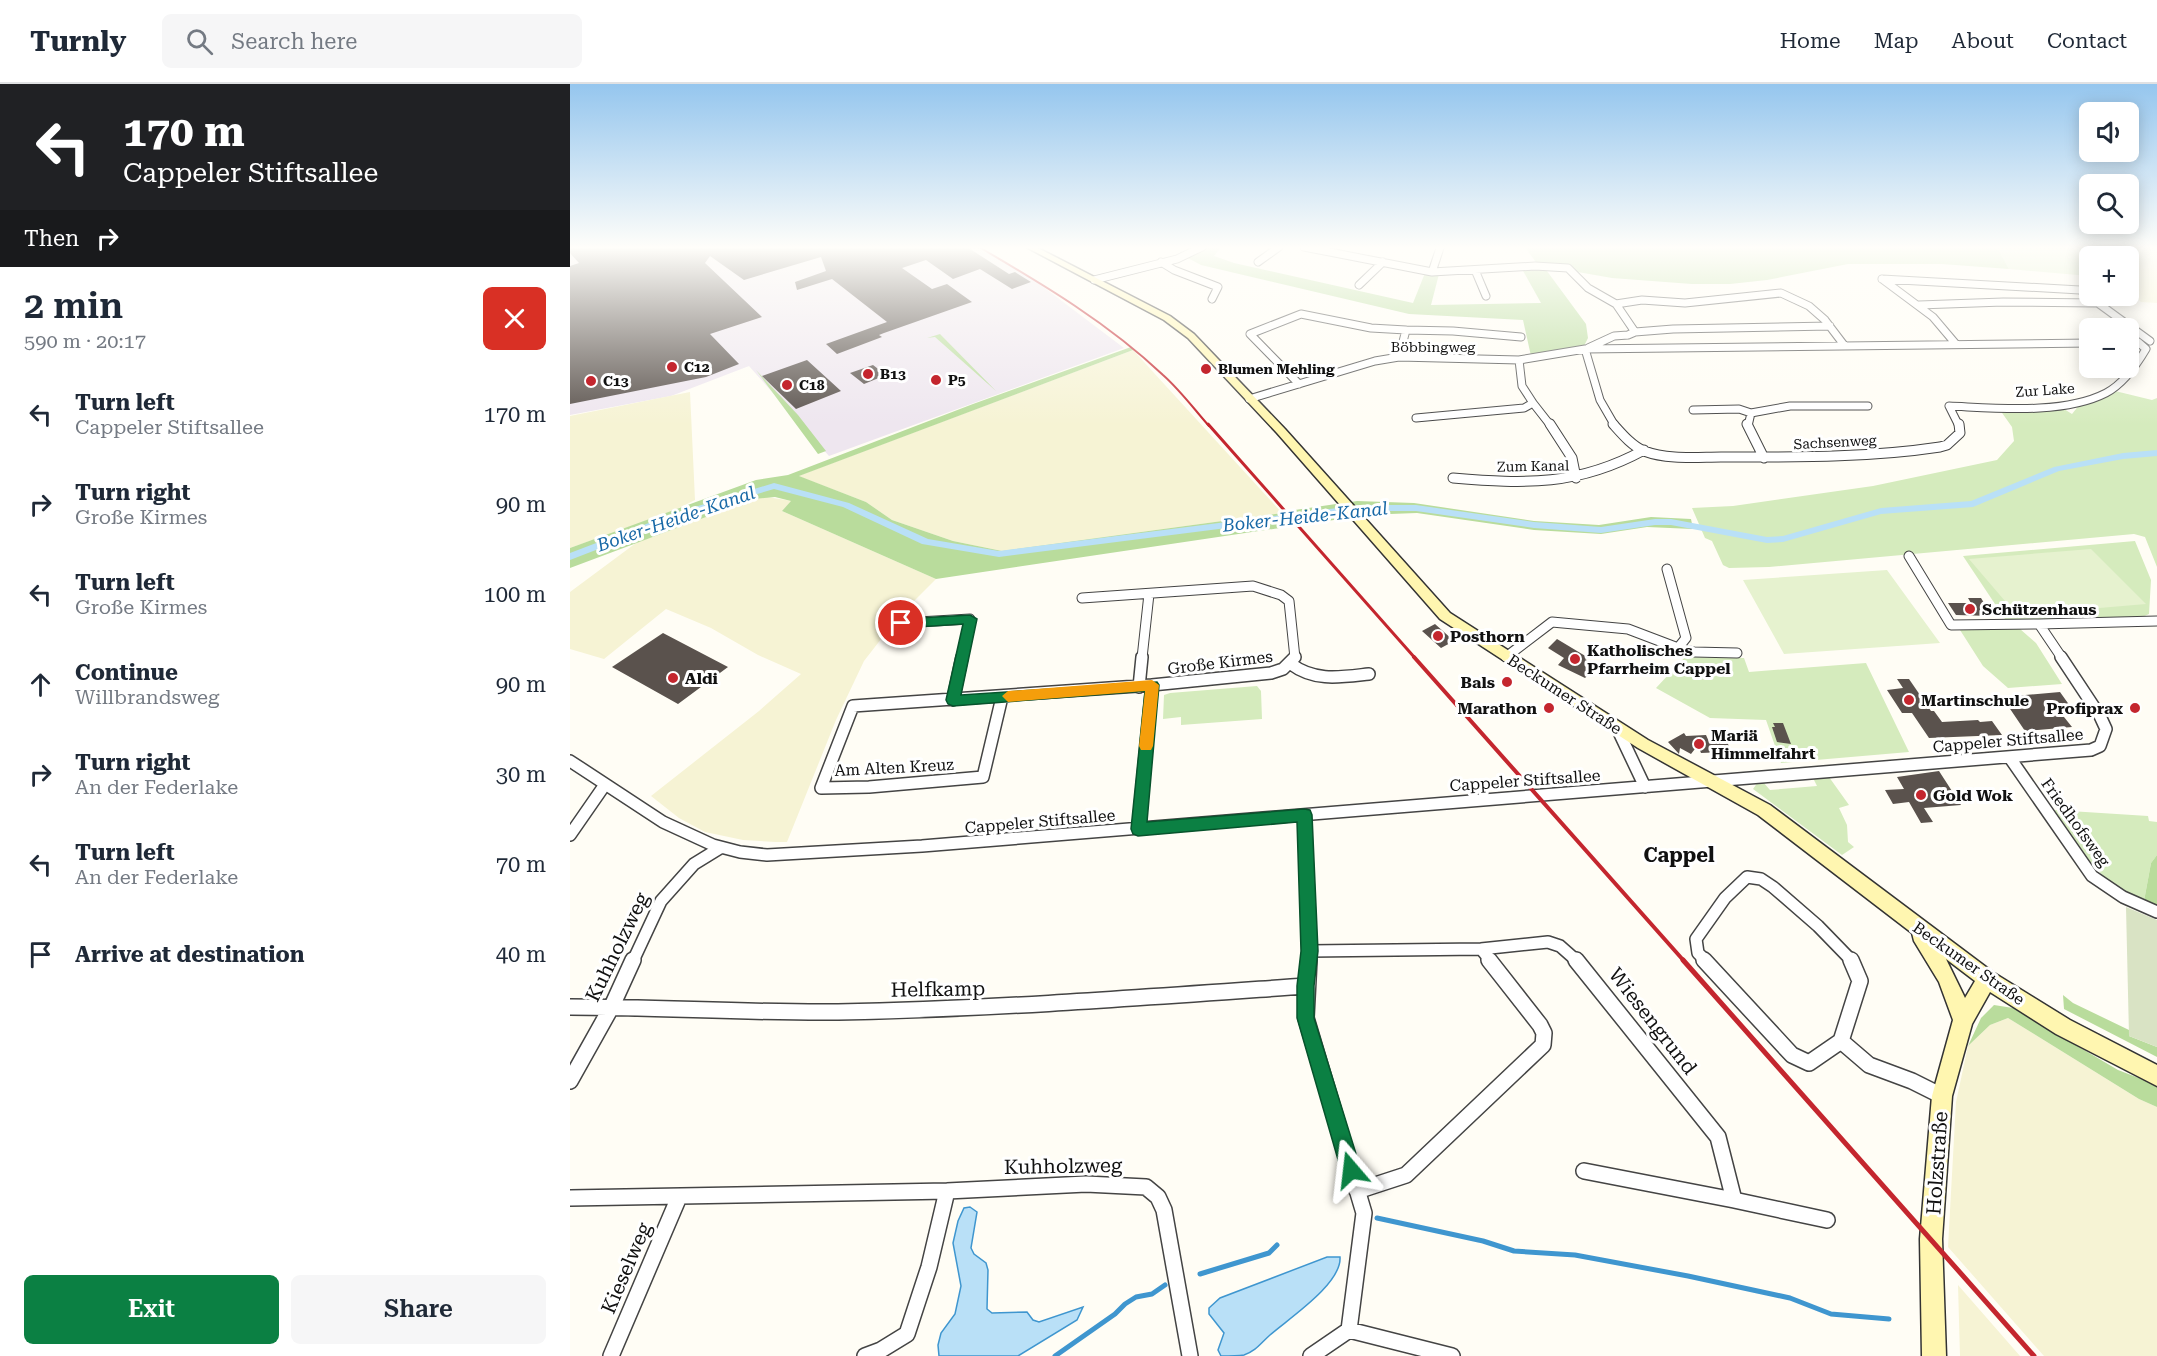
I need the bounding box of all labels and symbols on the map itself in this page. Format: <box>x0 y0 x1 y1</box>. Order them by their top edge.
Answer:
street label: Böbbingweg <box>1391 339 1475 355</box>
place label: C12 <box>684 359 710 375</box>
marker: C12 <box>665 360 679 374</box>
place label: Blumen Mehling <box>1218 361 1335 377</box>
marker: Blumen Mehling <box>1199 362 1213 376</box>
place label: B13 <box>880 366 906 382</box>
marker: B13 <box>861 367 875 381</box>
place label: P5 <box>948 372 966 388</box>
place label: C13 <box>603 373 629 389</box>
marker: P5 <box>929 373 943 387</box>
marker: C13 <box>584 374 598 388</box>
place label: C18 <box>799 377 825 393</box>
marker: C18 <box>780 378 794 392</box>
street label: Zur Lake <box>2015 380 2075 400</box>
street label: Sachsenweg <box>1793 432 1877 452</box>
street label: Zum Kanal <box>1497 457 1570 475</box>
water label: Boker-Heide-Kanal <box>593 482 758 556</box>
water label: Boker-Heide-Kanal <box>1220 497 1388 536</box>
pin <box>875 597 926 648</box>
place label: Schützenhaus <box>1982 600 2097 619</box>
marker: Schützenhaus <box>1963 602 1977 616</box>
place label: Posthorn <box>1450 627 1525 646</box>
marker: Posthorn <box>1431 629 1445 643</box>
place label: Katholisches Pfarrheim Cappel <box>1587 641 1731 678</box>
street label: Große Kirmes <box>1166 647 1274 678</box>
street label: Beckumer Straße <box>1504 650 1626 739</box>
marker: Katholisches Pfarrheim Cappel <box>1568 652 1582 666</box>
place label: Aldi <box>685 669 719 688</box>
marker: Aldi <box>666 671 680 685</box>
place label: Bals <box>1461 673 1495 692</box>
marker: Bals <box>1500 675 1514 689</box>
place label: Martinschule <box>1921 691 2029 710</box>
marker: Martinschule <box>1902 693 1916 707</box>
place label: Marathon <box>1457 699 1537 718</box>
place label: Profiprax <box>2046 699 2124 718</box>
marker: Marathon <box>1542 701 1556 715</box>
marker: Profiprax <box>2128 701 2142 715</box>
street label: Cappeler Stiftsallee <box>1932 724 2084 757</box>
place label: Mariä Himmelfahrt <box>1711 726 1816 763</box>
marker: Mariä Himmelfahrt <box>1692 737 1706 751</box>
street label: Am Alten Kreuz <box>834 755 955 780</box>
street label: Cappeler Stiftsallee <box>1449 766 1601 795</box>
street label: Friedhofsweg <box>2037 774 2115 871</box>
place label: Gold Wok <box>1933 786 2013 805</box>
marker: Gold Wok <box>1914 788 1928 802</box>
street label: Cappeler Stiftsallee <box>964 805 1116 838</box>
district label: Cappel <box>1644 843 1715 867</box>
street label: Kuhholzweg <box>580 888 654 1005</box>
street label: Beckumer Straße <box>1909 918 2029 1009</box>
street label: Wiesengrund <box>1604 963 1702 1079</box>
street label: Helfkamp <box>890 976 986 1002</box>
street label: Holzstraße <box>1921 1110 1953 1216</box>
position arrow <box>1319 1138 1383 1202</box>
street label: Kuhholzweg <box>1004 1153 1123 1179</box>
street label: Kieselweg <box>596 1218 656 1317</box>

